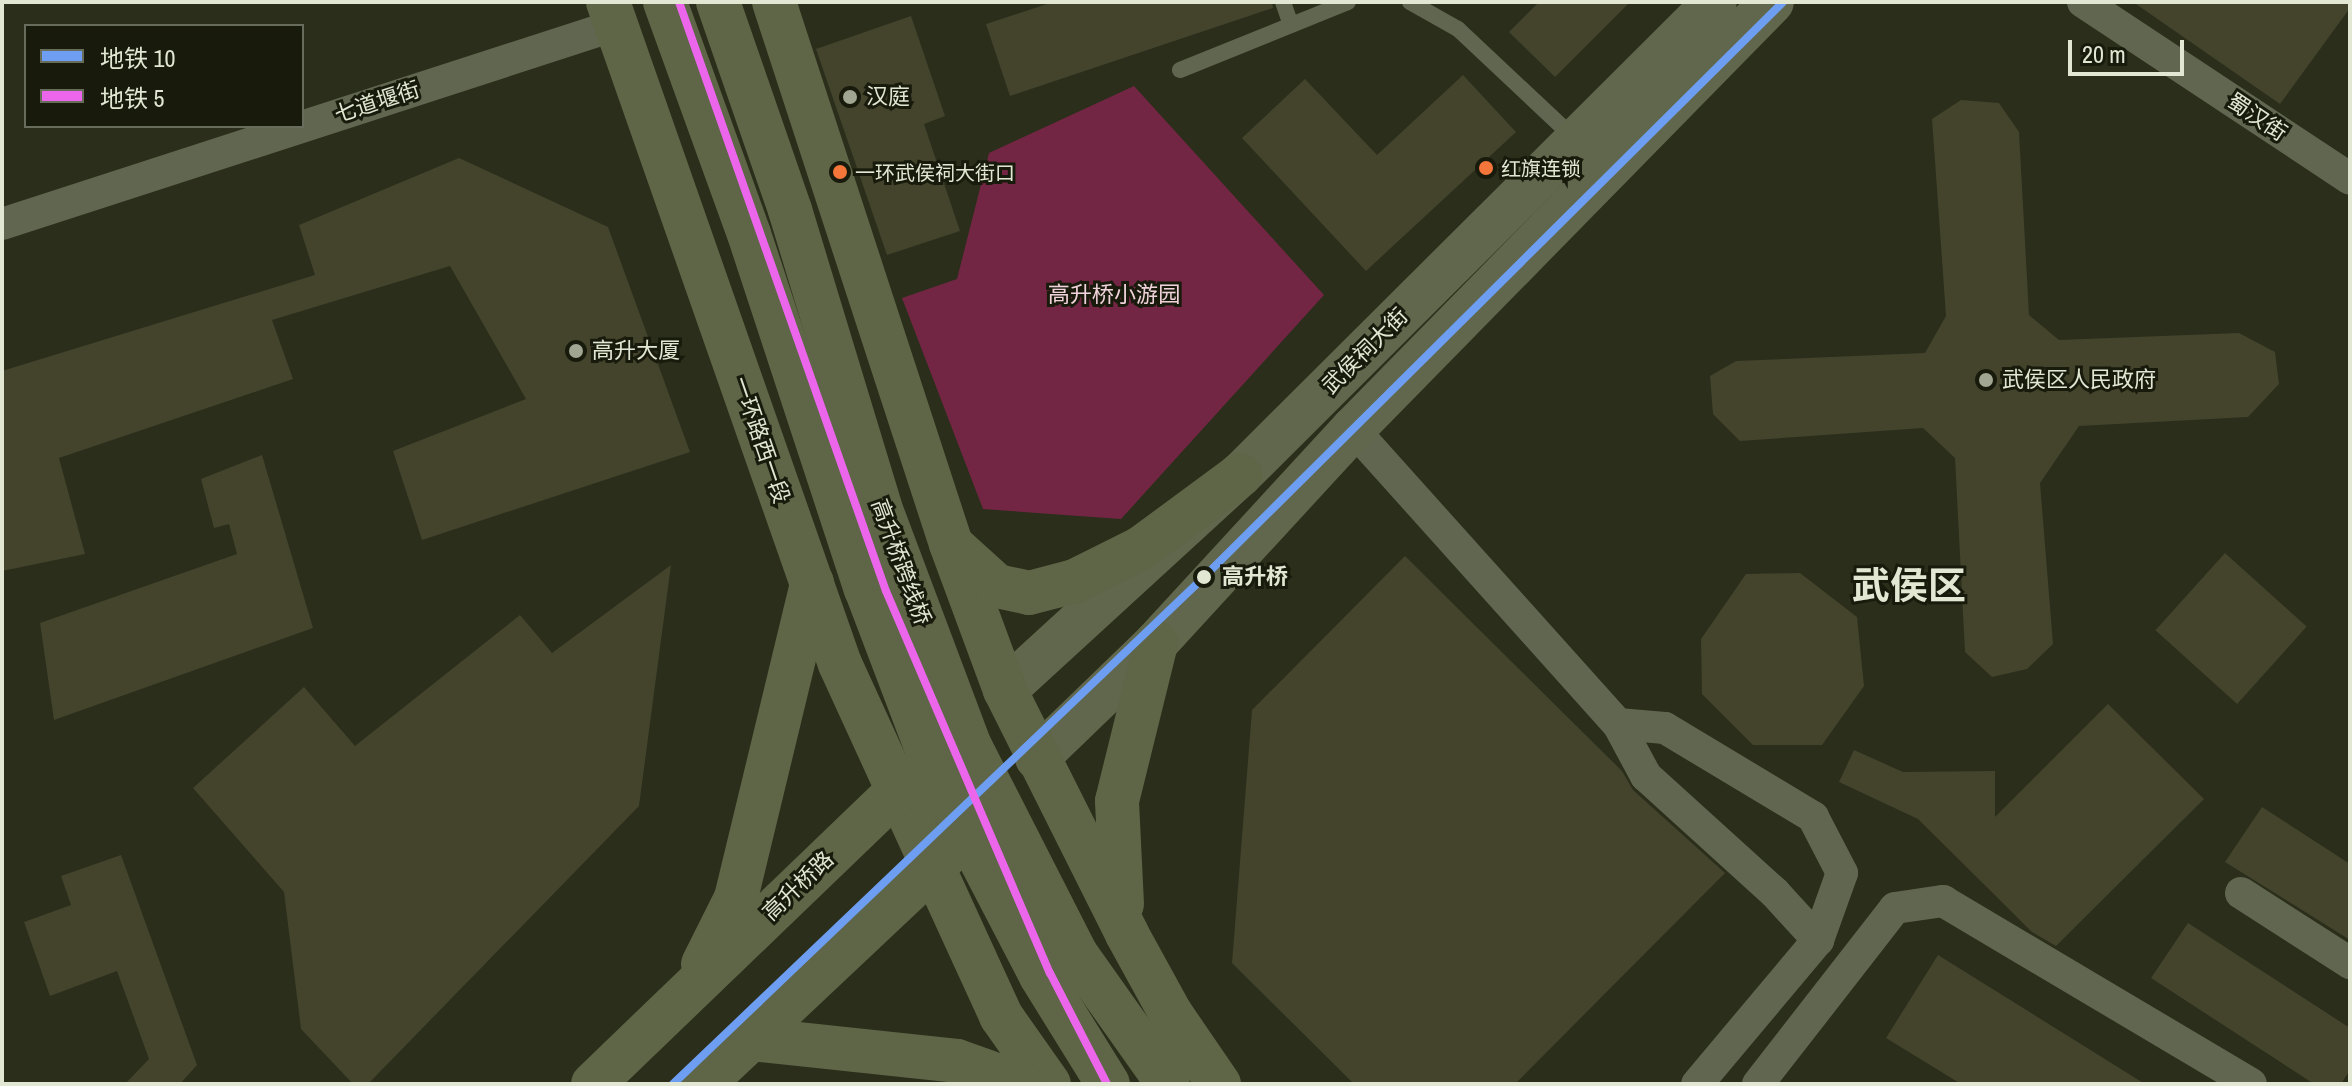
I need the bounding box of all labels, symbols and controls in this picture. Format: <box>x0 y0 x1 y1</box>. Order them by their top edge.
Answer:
legend <box>24 24 304 128</box>
scale bar <box>2072 24 2188 74</box>
text: 20 m <box>2082 38 2126 70</box>
text: 地铁 10 <box>100 42 175 74</box>
street label: 七道堰街 <box>331 76 423 128</box>
text: 地铁 5 <box>100 82 164 114</box>
place label: 汉庭 <box>866 84 910 110</box>
marker: 汉庭 <box>841 88 859 106</box>
street label: 蜀汉街 <box>2222 88 2292 146</box>
place label: 红旗连锁 <box>1501 156 1581 180</box>
place label: 一环武侯祠大街口 <box>855 160 1015 184</box>
marker: 红旗连锁 <box>1478 160 1494 176</box>
marker: 一环武侯祠大街口 <box>832 164 848 180</box>
park label: 高升桥小游园 <box>1048 282 1180 308</box>
street label: 武侯祠大街 <box>1317 303 1413 399</box>
place label: 高升大厦 <box>592 338 680 364</box>
marker: 高升大厦 <box>567 342 585 360</box>
place label: 武侯区人民政府 <box>2002 367 2156 393</box>
marker: 武侯区人民政府 <box>1977 371 1995 389</box>
street label: 一环路西一段 <box>727 373 795 507</box>
street label: 高升桥跨线桥 <box>866 495 936 629</box>
district label: 武侯区 <box>1852 563 1966 609</box>
place label: 高升桥 <box>1222 564 1288 590</box>
marker: 高升桥 <box>1193 566 1215 588</box>
street label: 高升桥路 <box>757 846 839 926</box>

